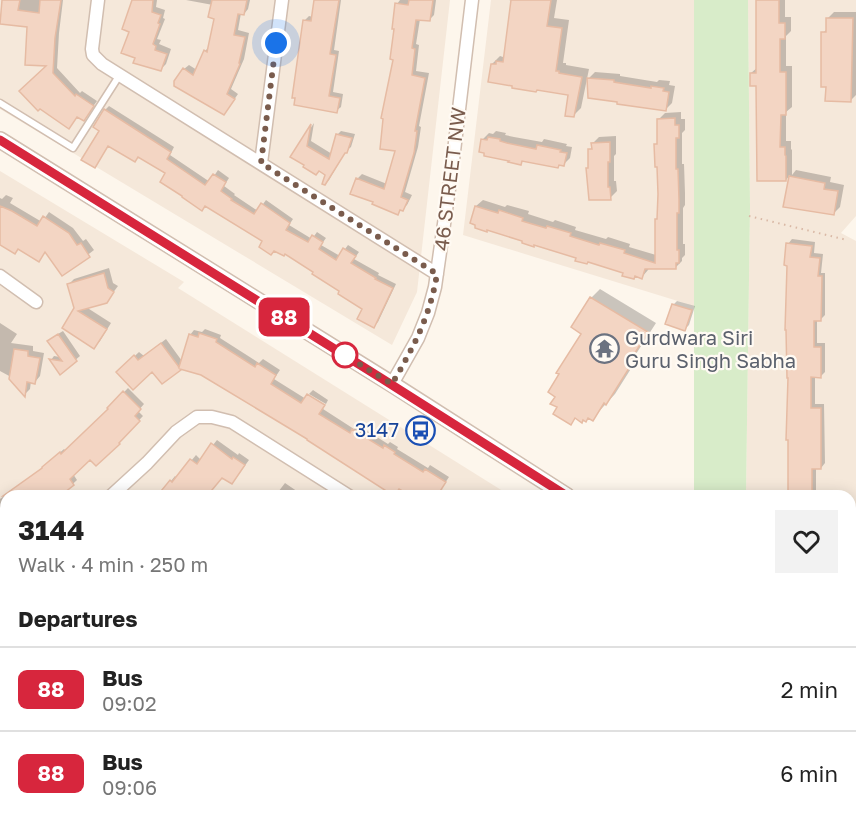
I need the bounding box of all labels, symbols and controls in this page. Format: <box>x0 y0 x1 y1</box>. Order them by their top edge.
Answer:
your location <box>261 28 291 58</box>
street label: 46 STREET NW <box>428 106 470 252</box>
line badge: 88 <box>257 298 311 336</box>
text: 88 <box>271 304 297 330</box>
place label: Gurdwara Siri Guru Singh Sabha <box>625 325 796 372</box>
temple icon: Gurdwara Siri Guru Singh Sabha <box>588 333 620 365</box>
unlabelled marker <box>332 342 358 368</box>
bus stop icon: 3147 <box>404 414 436 446</box>
place label: 3147 <box>355 417 399 441</box>
button: heart <box>775 510 838 573</box>
text: 3144 <box>18 513 85 546</box>
text: Walk · 4 min · 250 m <box>18 552 208 576</box>
text: Departures <box>18 605 137 632</box>
text: Bus <box>102 664 143 691</box>
text: 88 <box>38 676 64 702</box>
text: 2 min <box>781 676 838 703</box>
text: 09:02 <box>102 691 157 715</box>
text: Bus <box>102 748 143 775</box>
text: 88 <box>38 760 64 786</box>
text: 6 min <box>780 760 838 787</box>
text: 09:06 <box>102 775 157 799</box>

